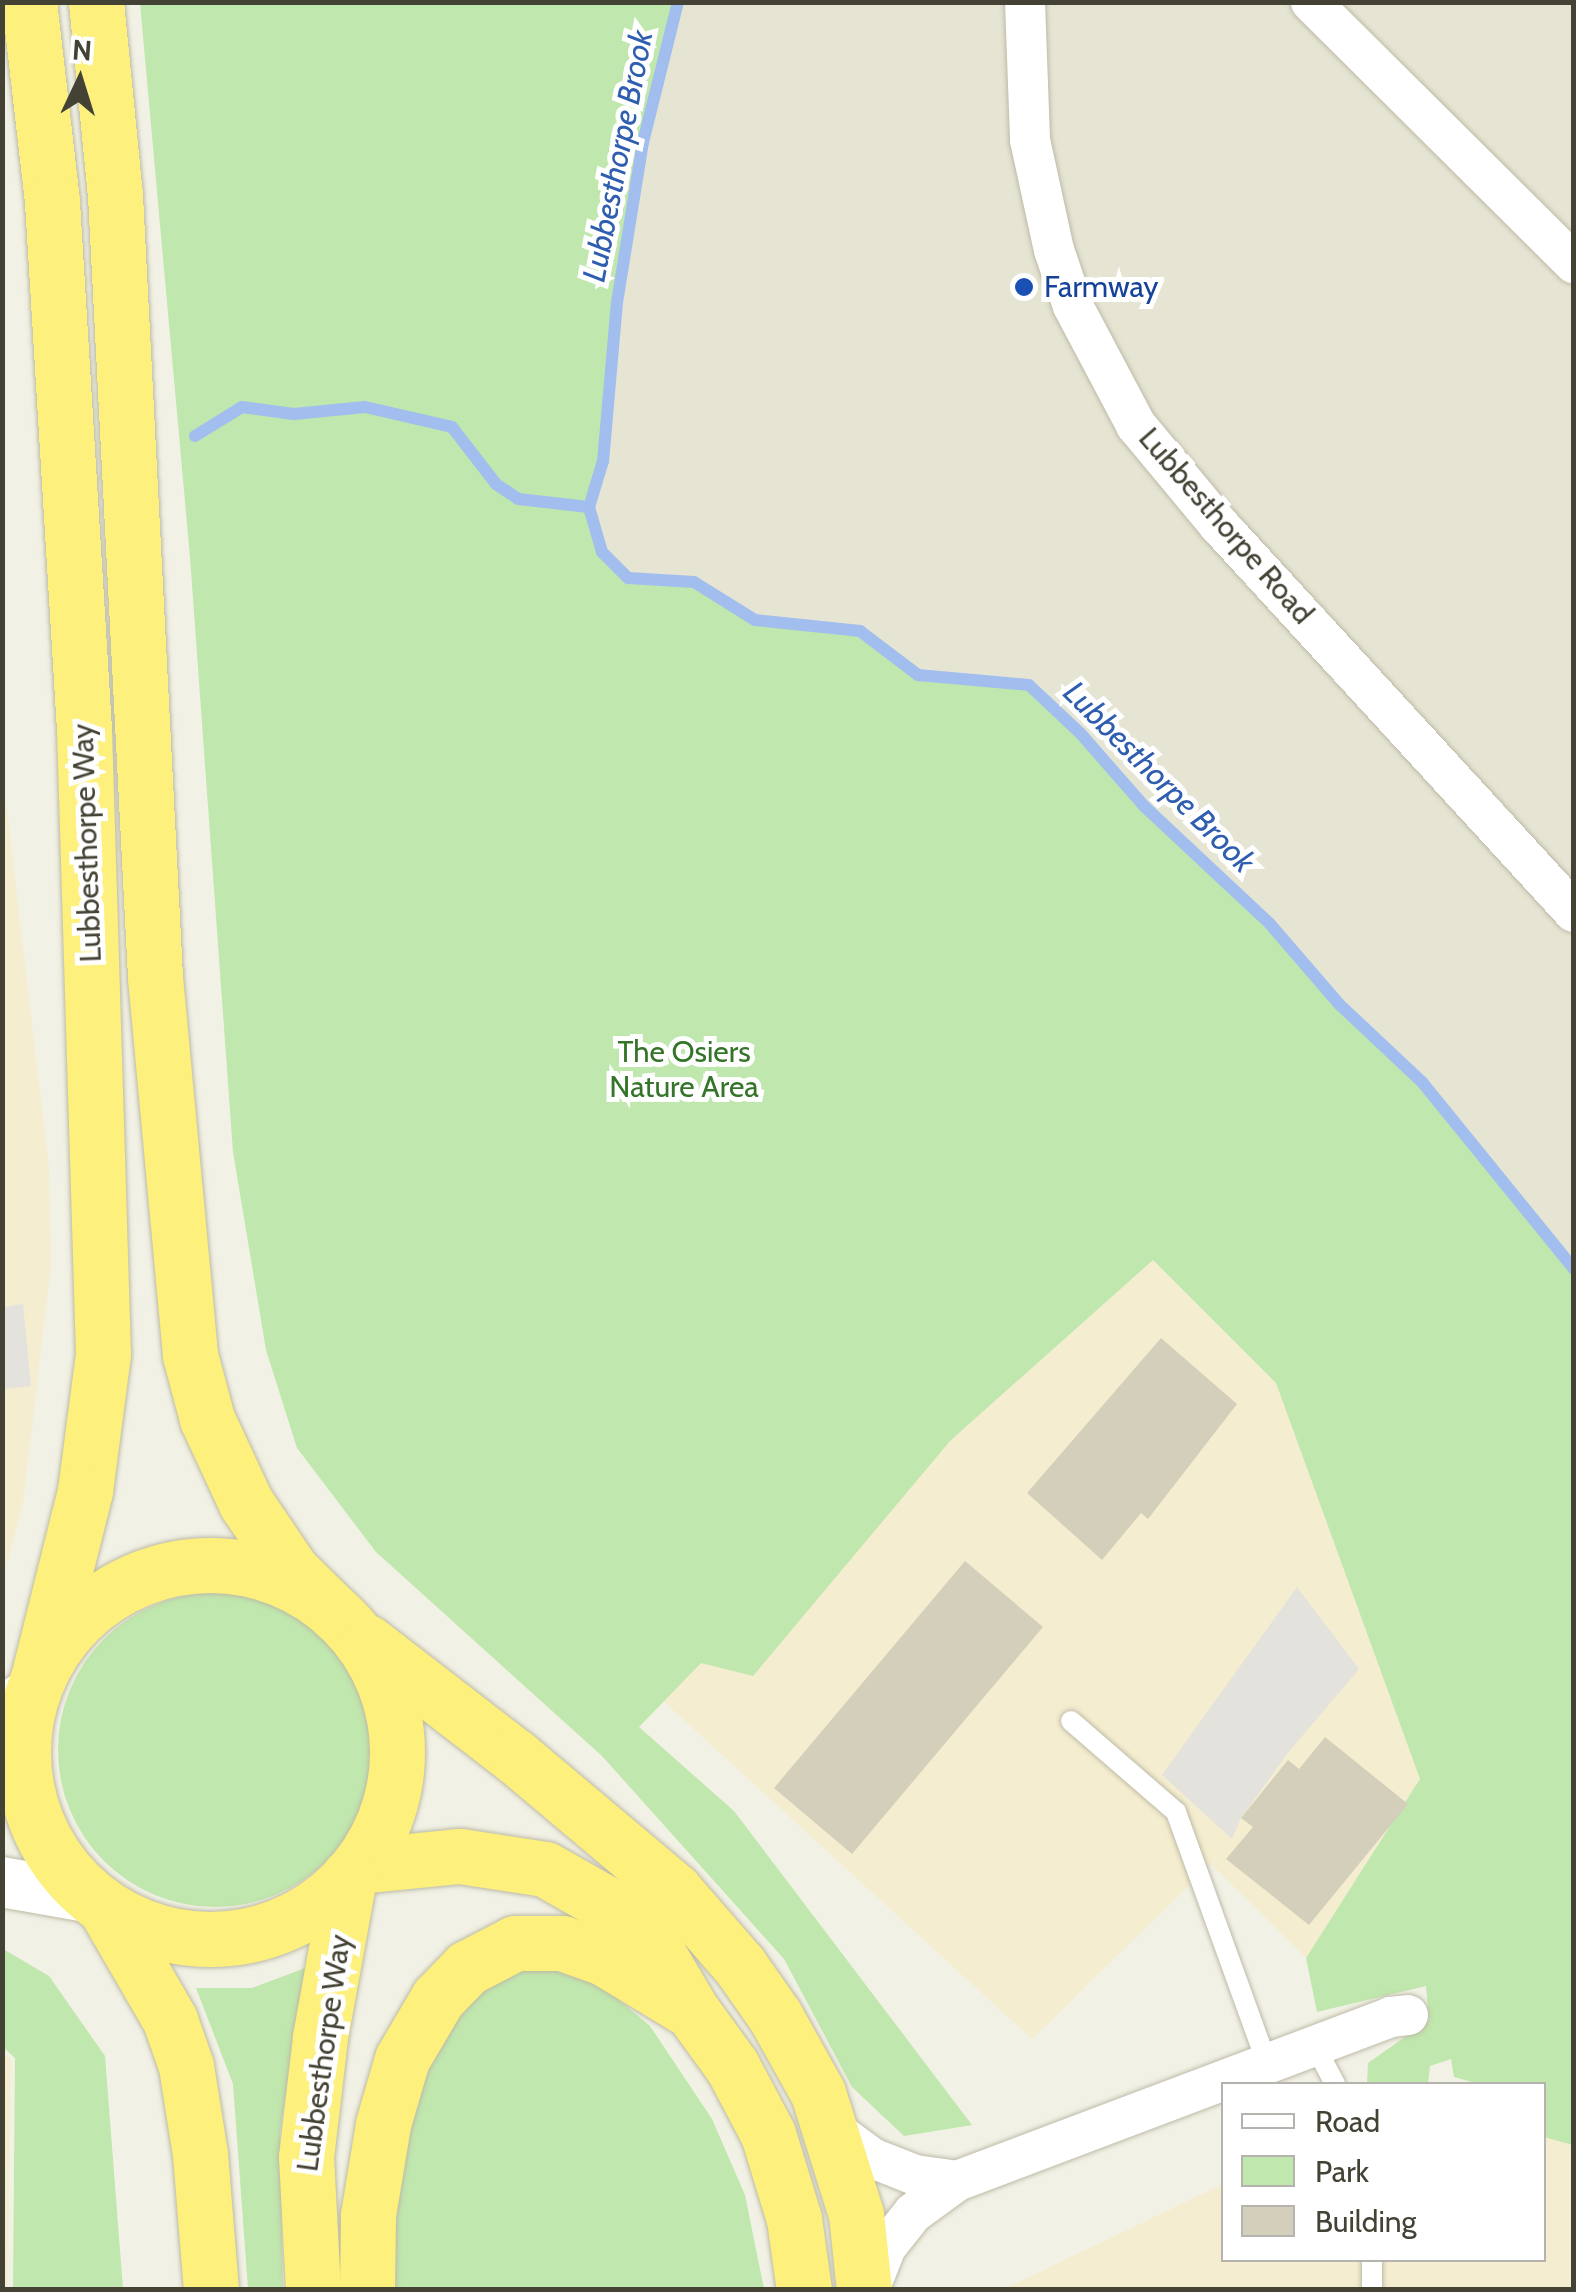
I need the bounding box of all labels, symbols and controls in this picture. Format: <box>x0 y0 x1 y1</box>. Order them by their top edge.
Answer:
water label: Lubbesthorpe Brook <box>575 27 661 285</box>
north arrow <box>30 30 130 130</box>
text: N <box>71 32 93 68</box>
place label: Farmway <box>1044 269 1159 305</box>
marker: Farmway <box>1013 276 1035 298</box>
street label: Lubbesthorpe Road <box>1131 421 1321 631</box>
water label: Lubbesthorpe Brook <box>1055 673 1263 881</box>
street label: Lubbesthorpe Way <box>65 723 109 963</box>
park label: The Osiers Nature Area <box>609 1034 759 1104</box>
street label: Lubbesthorpe Way <box>290 1932 358 2174</box>
legend <box>1221 2082 1546 2262</box>
text: Road <box>1315 2103 1380 2140</box>
text: Park <box>1315 2153 1369 2190</box>
text: Building <box>1315 2203 1417 2240</box>

